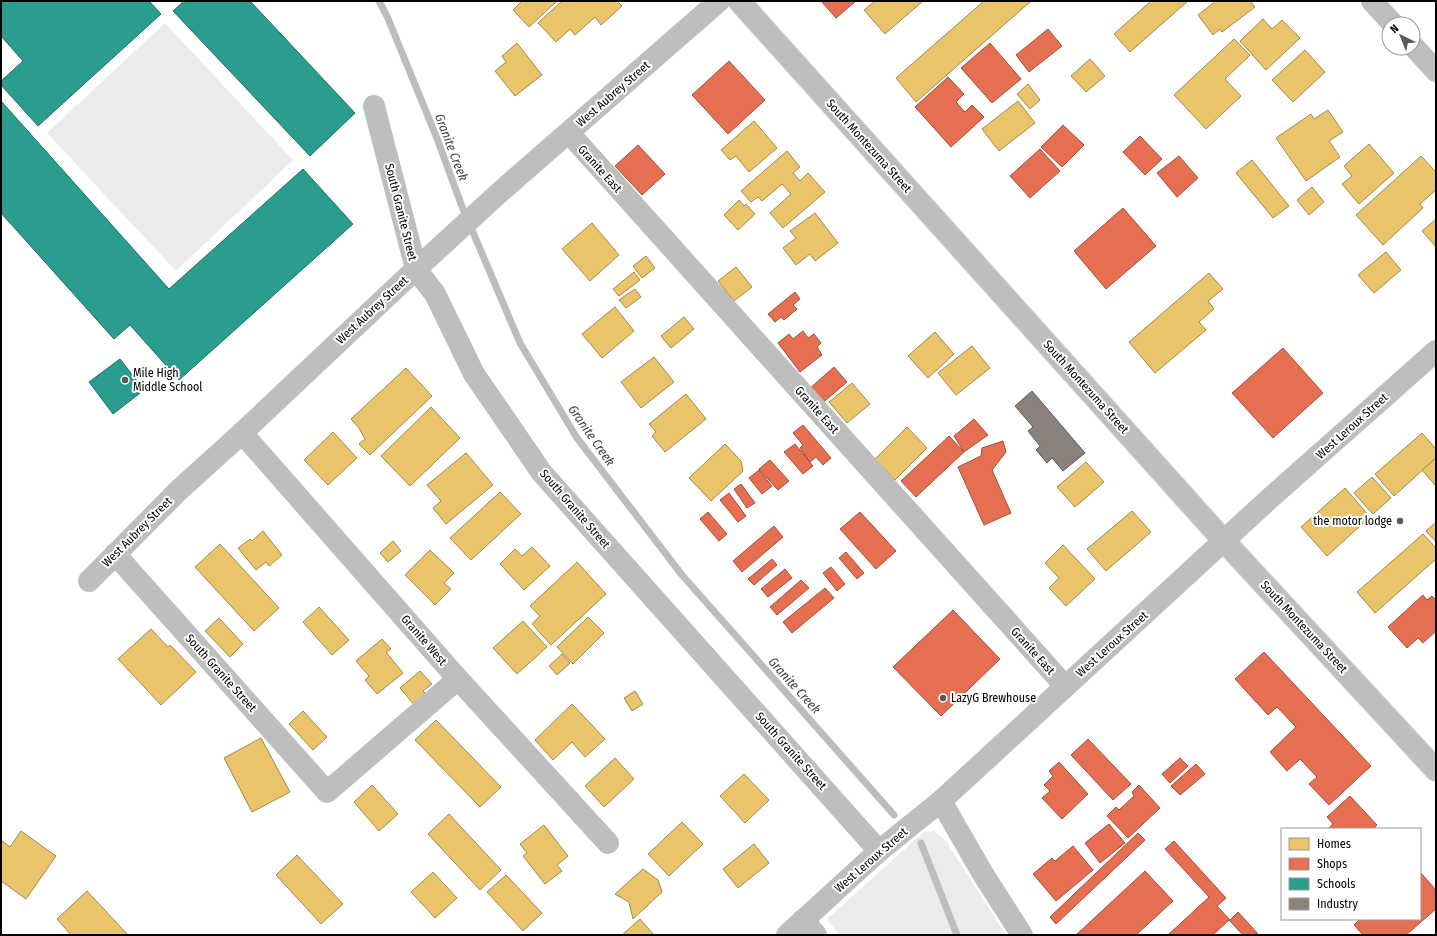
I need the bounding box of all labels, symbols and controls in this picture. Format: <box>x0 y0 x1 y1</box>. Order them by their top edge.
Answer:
north arrow <box>1381 16 1421 56</box>
text: N <box>1388 22 1401 36</box>
street label: West Aubrey Street <box>573 58 653 130</box>
street label: South Montezuma Street <box>823 96 915 196</box>
water label: Granite Creek <box>432 111 471 183</box>
street label: Granite East <box>575 142 625 196</box>
street label: South Granite Street <box>382 162 420 262</box>
street label: West Aubrey Street <box>333 273 411 347</box>
street label: South Montezuma Street <box>1040 337 1132 437</box>
place label: Mile High Middle School <box>133 366 202 394</box>
marker: Mile High Middle School <box>120 375 130 385</box>
street label: Granite East <box>792 383 842 437</box>
street label: West Leroux Street <box>1313 390 1391 462</box>
water label: Granite Creek <box>565 402 618 469</box>
street label: South Granite Street <box>537 467 613 551</box>
street label: West Aubrey Street <box>99 494 175 570</box>
place label: the motor lodge <box>1313 514 1392 528</box>
marker: the motor lodge <box>1395 516 1405 526</box>
street label: South Montezuma Street <box>1258 578 1350 676</box>
street label: West Leroux Street <box>1073 608 1151 680</box>
street label: Granite West <box>398 612 450 668</box>
street label: Granite East <box>1008 624 1058 678</box>
street label: South Granite Street <box>182 631 260 715</box>
water label: Granite Creek <box>765 654 824 717</box>
place label: LazyG Brewhouse <box>951 691 1036 705</box>
marker: LazyG Brewhouse <box>938 693 948 703</box>
street label: South Granite Street <box>752 709 830 793</box>
street label: West Leroux Street <box>832 825 910 895</box>
legend <box>1281 828 1421 920</box>
text: Homes <box>1317 837 1351 851</box>
text: Shops <box>1317 857 1347 871</box>
text: Schools <box>1317 877 1355 891</box>
text: Industry <box>1317 897 1358 911</box>

